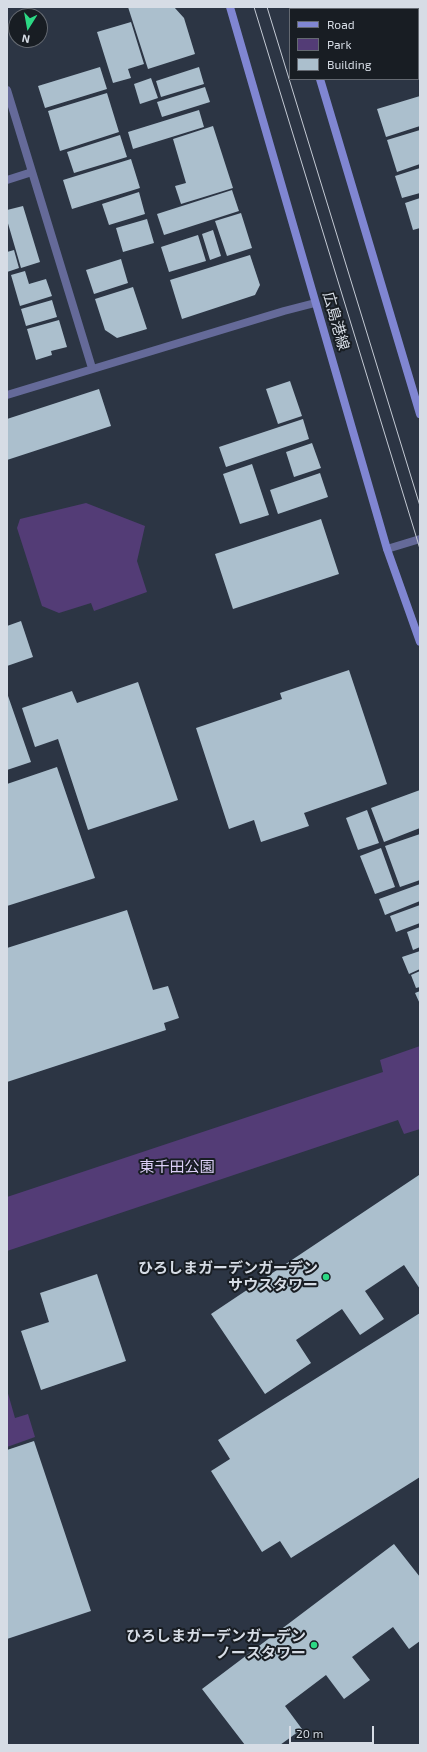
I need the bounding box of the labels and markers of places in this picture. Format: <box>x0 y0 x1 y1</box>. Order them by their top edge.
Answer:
place label: ひろしまガーデンガーデン サウスタワー <box>138 1259 318 1294</box>
marker: ひろしまガーデンガーデン サウスタワー <box>321 1272 331 1282</box>
place label: ひろしまガーデンガーデン ノースタワー <box>126 1627 306 1662</box>
marker: ひろしまガーデンガーデン ノースタワー <box>309 1640 319 1650</box>

